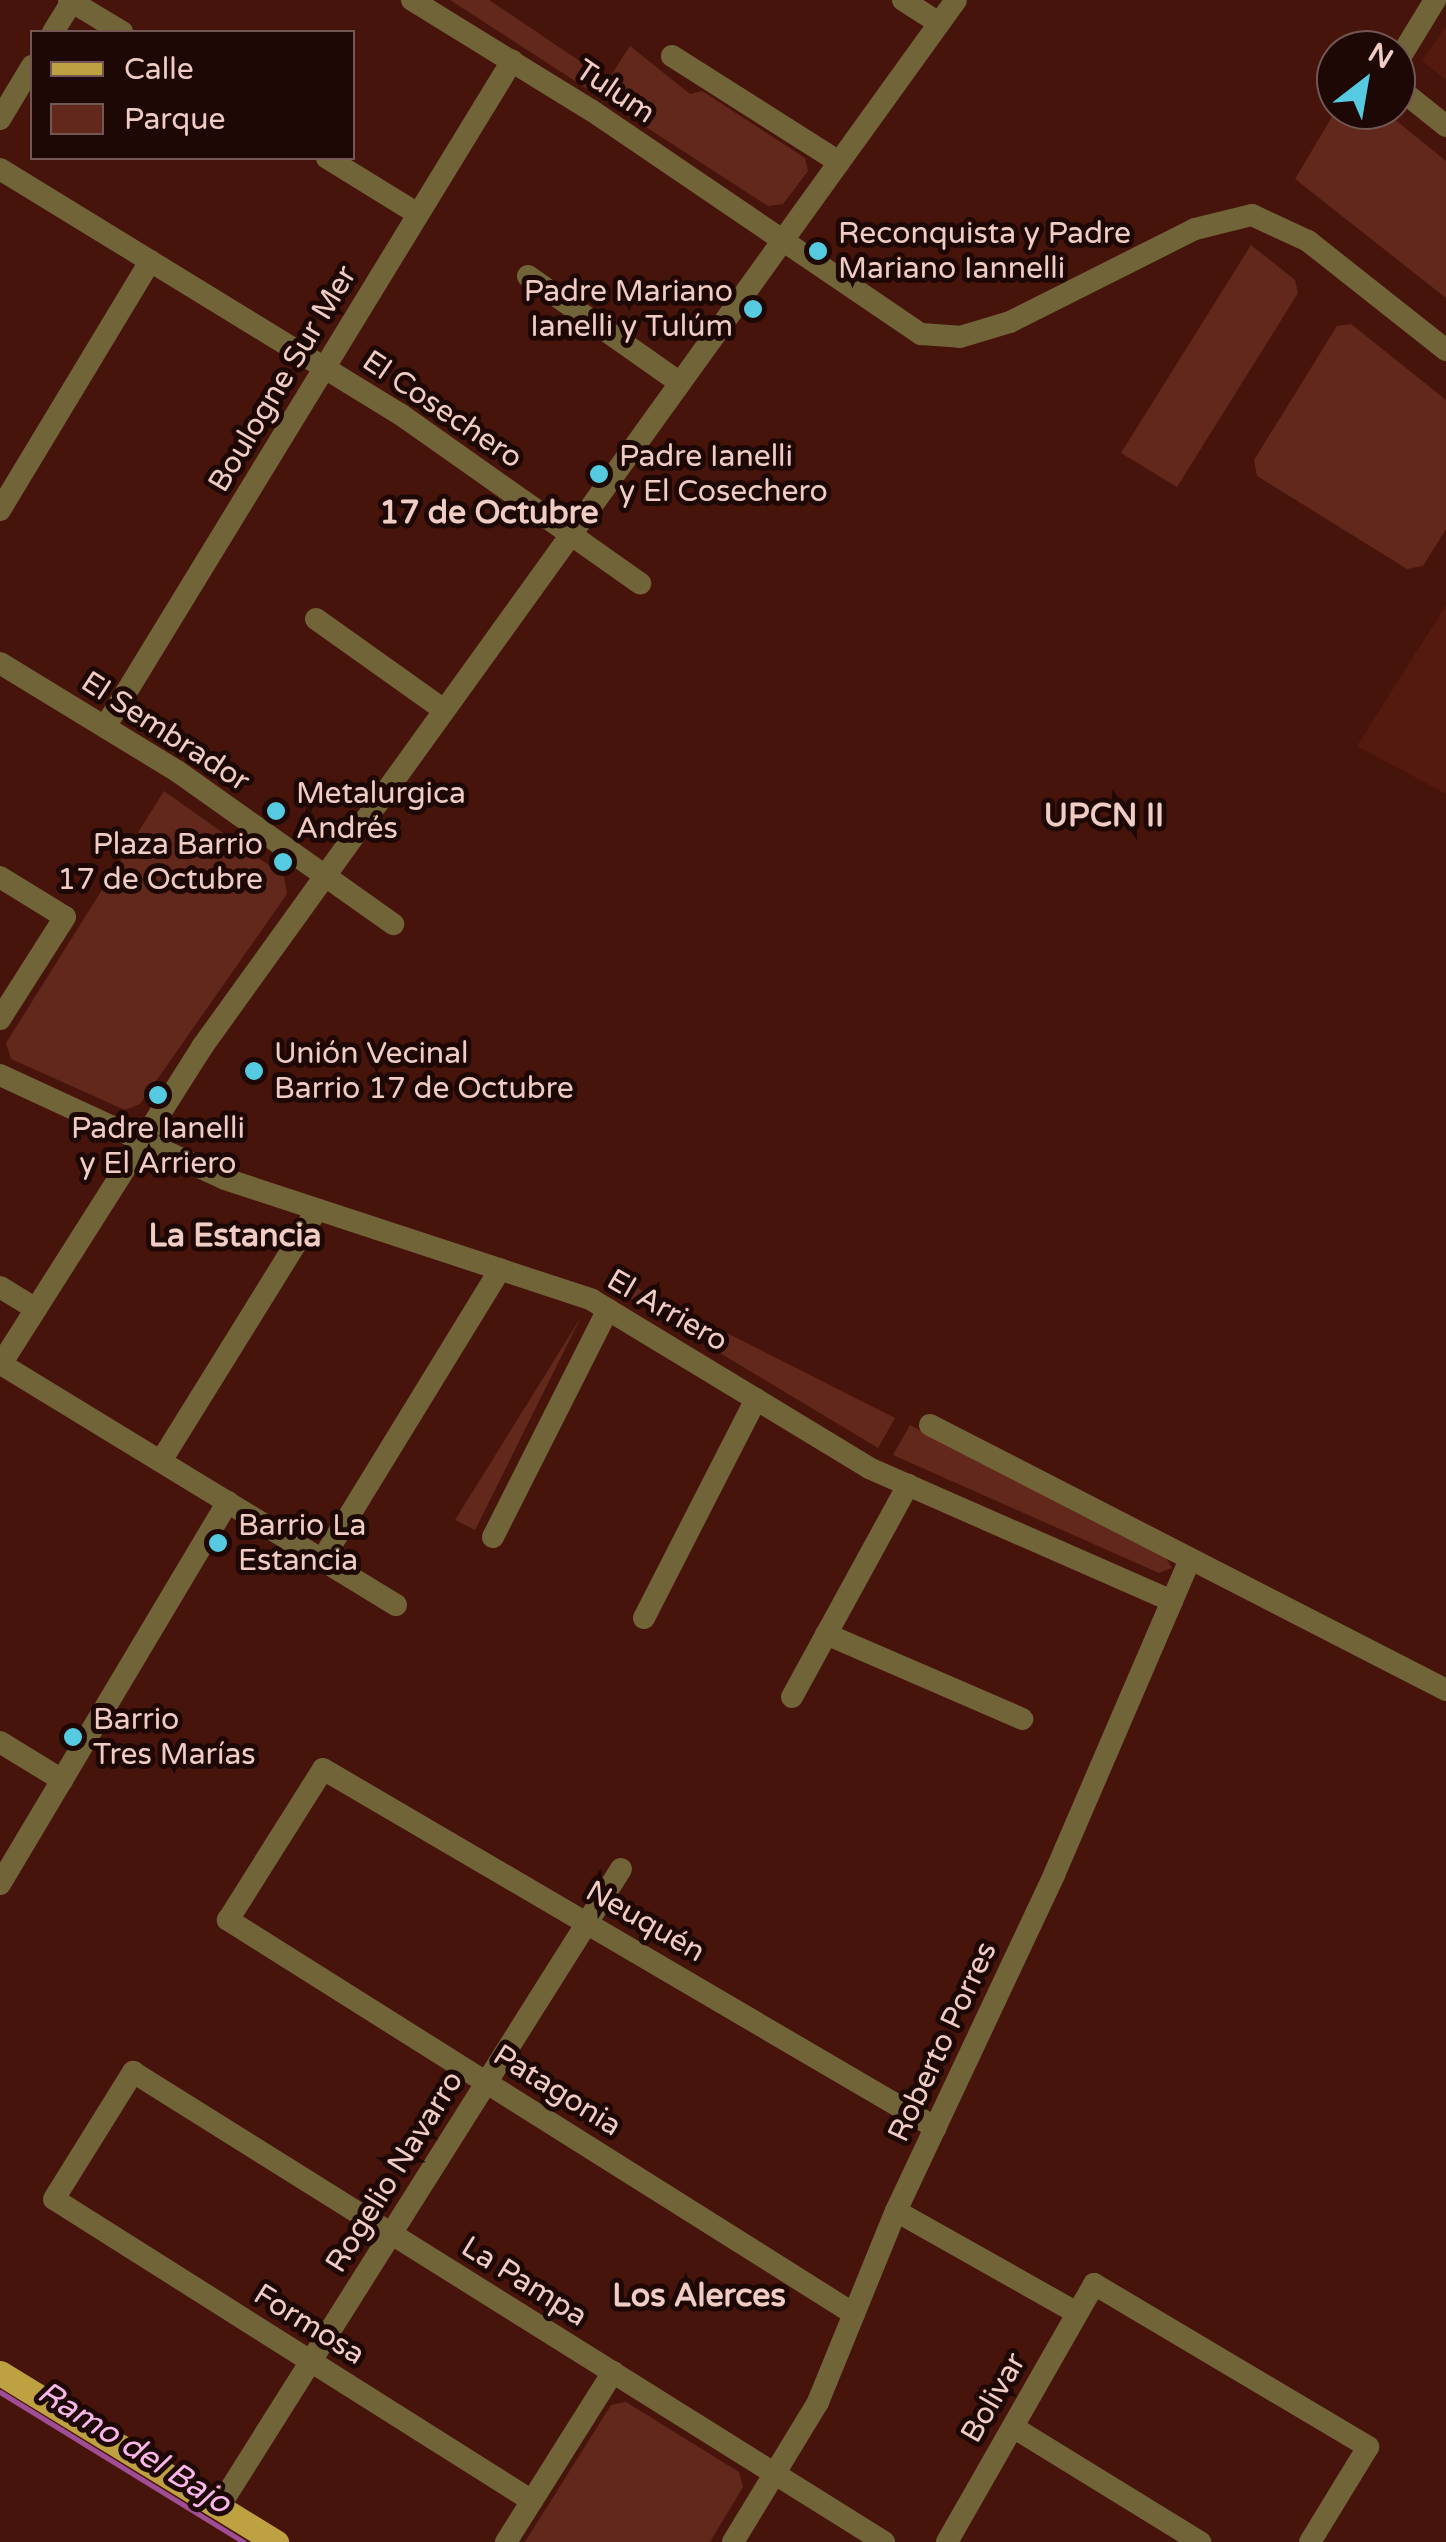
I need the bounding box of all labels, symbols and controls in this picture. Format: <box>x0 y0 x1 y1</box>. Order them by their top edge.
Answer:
legend <box>30 30 355 160</box>
north arrow <box>1316 30 1416 130</box>
text: N <box>1362 36 1399 76</box>
text: Calle <box>124 51 194 88</box>
street label: Tulum <box>568 52 662 132</box>
text: Parque <box>124 101 225 138</box>
place label: Reconquista y Padre Mariano Iannelli <box>838 216 1131 286</box>
marker: Reconquista y Padre Mariano Iannelli <box>807 240 829 262</box>
street label: Boulogne Sur Mer <box>201 259 365 499</box>
place label: Padre Mariano Ianelli y Tulúm <box>524 274 733 344</box>
marker: Padre Mariano Ianelli y Tulúm <box>742 298 764 320</box>
street label: El Cosechero <box>355 343 529 477</box>
place label: Padre Ianelli y El Cosechero <box>619 439 828 510</box>
marker: Padre Ianelli y El Cosechero <box>588 463 610 485</box>
district label: 17 de Octubre <box>379 494 599 532</box>
street label: El Sembrador <box>74 664 256 800</box>
place label: Metalurgica Andrés <box>296 776 466 846</box>
district label: UPCN II <box>1044 797 1164 835</box>
marker: Metalurgica Andrés <box>265 800 287 822</box>
place label: Plaza Barrio 17 de Octubre <box>57 827 263 898</box>
marker: Plaza Barrio 17 de Octubre <box>272 851 294 873</box>
place label: Unión Vecinal Barrio 17 de Octubre <box>274 1036 574 1106</box>
marker: Unión Vecinal Barrio 17 de Octubre <box>243 1060 265 1082</box>
marker: Padre Ianelli y El Arriero <box>147 1084 169 1106</box>
place label: Padre Ianelli y El Arriero <box>71 1111 245 1182</box>
district label: La Estancia <box>149 1217 321 1255</box>
street label: El Arriero <box>600 1262 734 1360</box>
place label: Barrio La Estancia <box>238 1508 366 1578</box>
marker: Barrio La Estancia <box>207 1532 229 1554</box>
place label: Barrio Tres Marías <box>93 1702 256 1772</box>
marker: Barrio Tres Marías <box>62 1726 84 1748</box>
street label: Neuquén <box>579 1874 711 1970</box>
street label: Roberto Porres <box>881 1936 1005 2148</box>
street label: Patagonia <box>486 2038 628 2144</box>
street label: Rogelio Navarro <box>319 2065 471 2279</box>
street label: La Pampa <box>454 2229 594 2335</box>
street label: Formosa <box>247 2277 371 2373</box>
district label: Los Alerces <box>612 2277 786 2315</box>
street label: Bolivar <box>954 2347 1034 2449</box>
water label: Ramo del Bajo <box>30 2373 238 2523</box>

